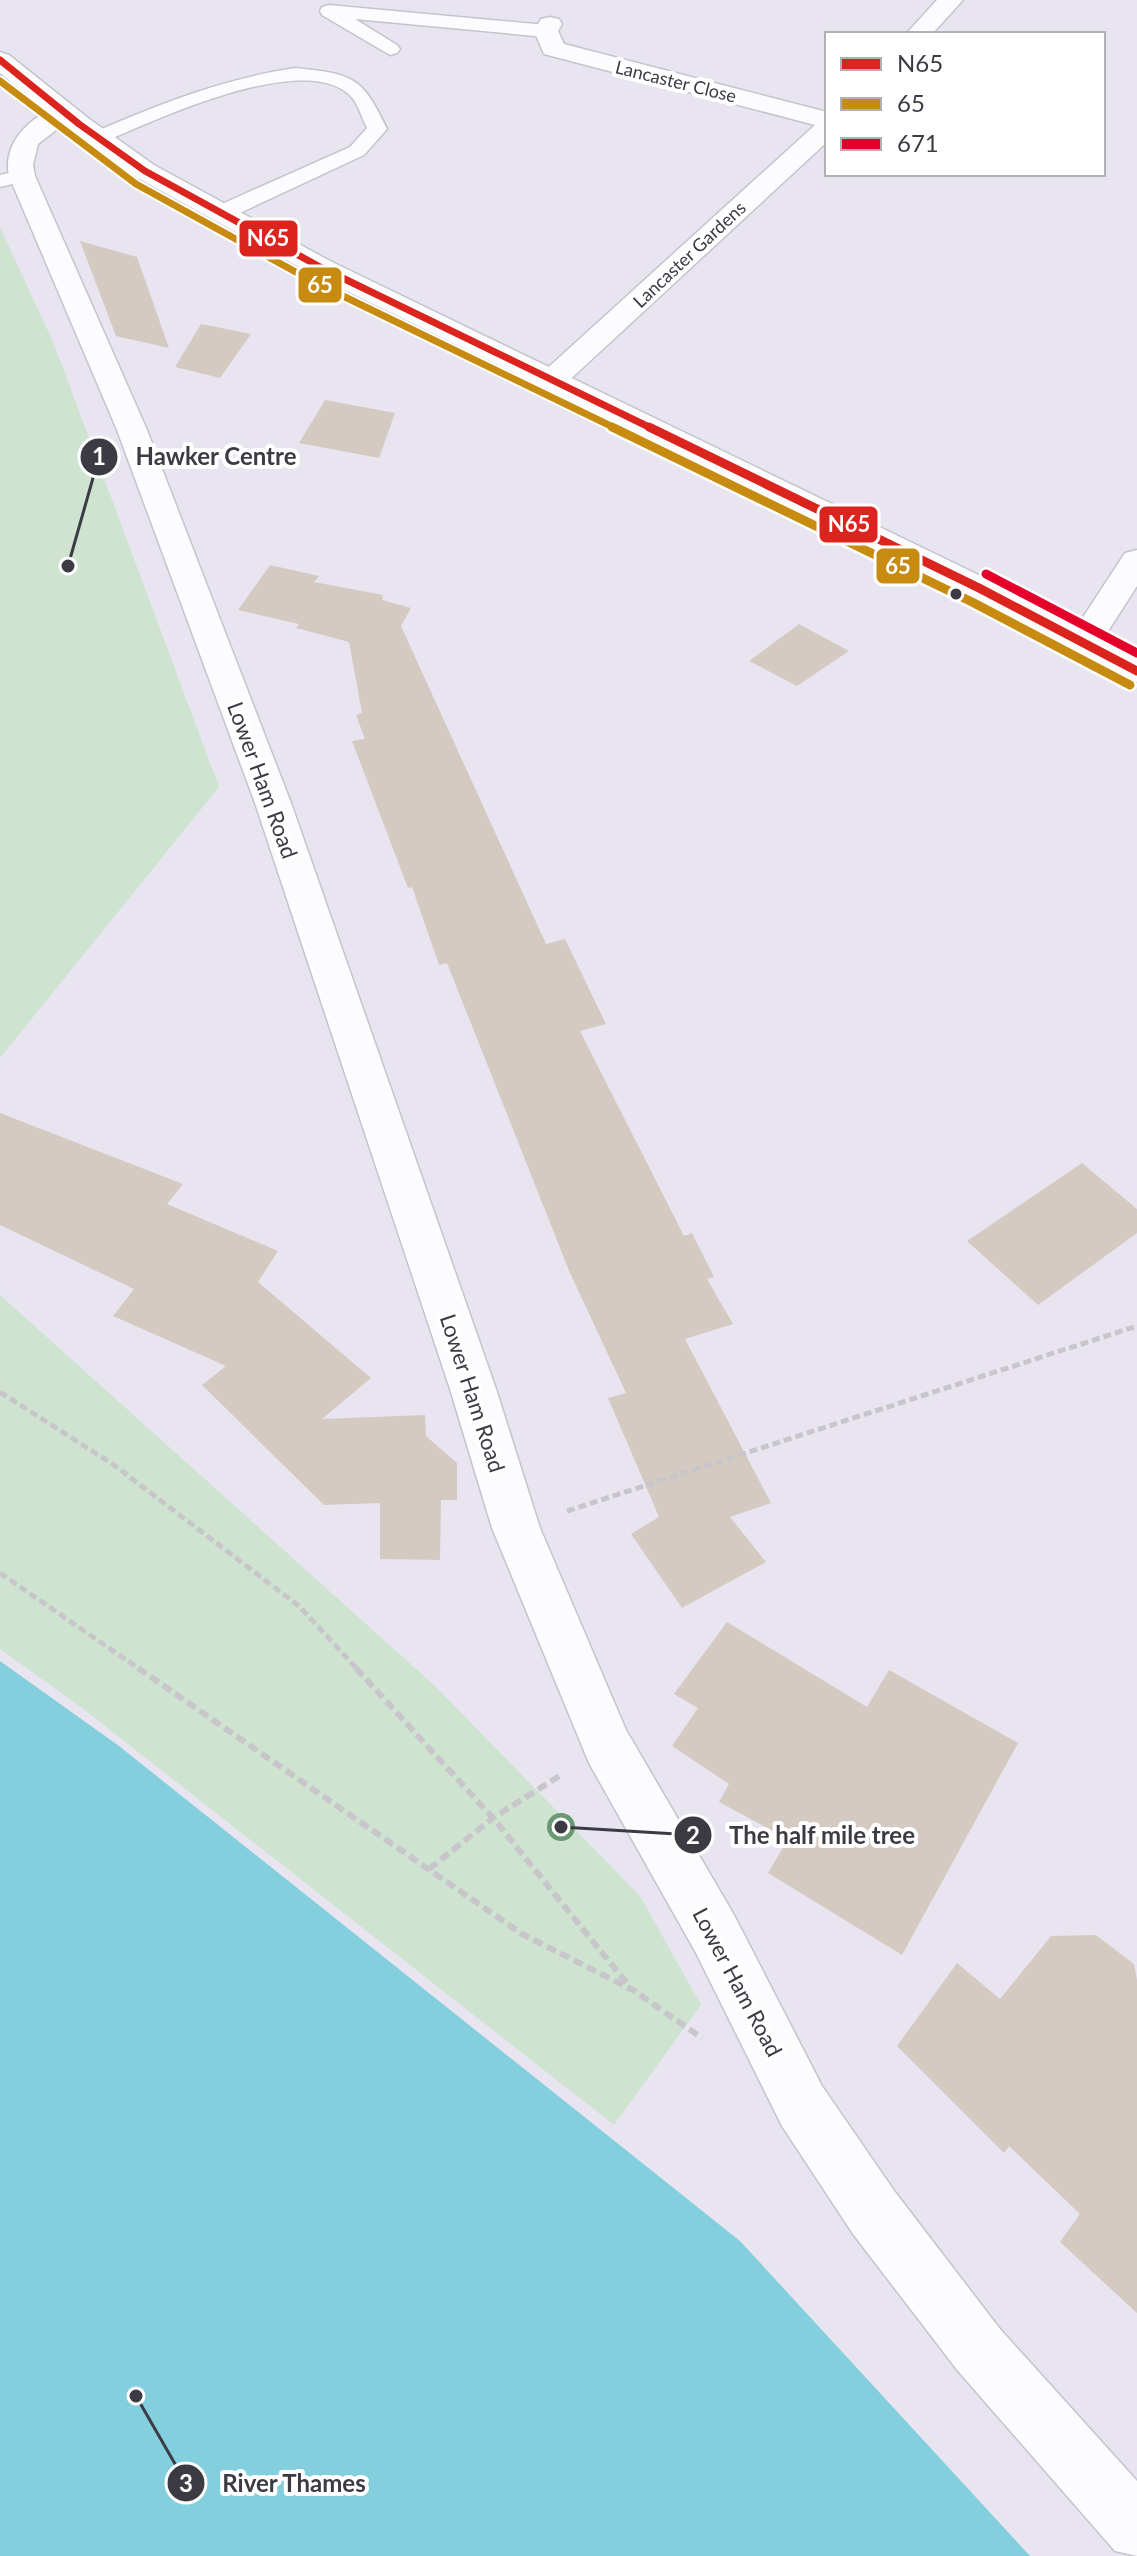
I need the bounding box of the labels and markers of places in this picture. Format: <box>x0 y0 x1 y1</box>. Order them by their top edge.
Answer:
callout: Hawker Centre <box>79 433 313 481</box>
unlabelled marker <box>948 586 964 602</box>
callout: The half mile tree <box>673 1811 932 1859</box>
callout: River Thames <box>166 2459 383 2507</box>

